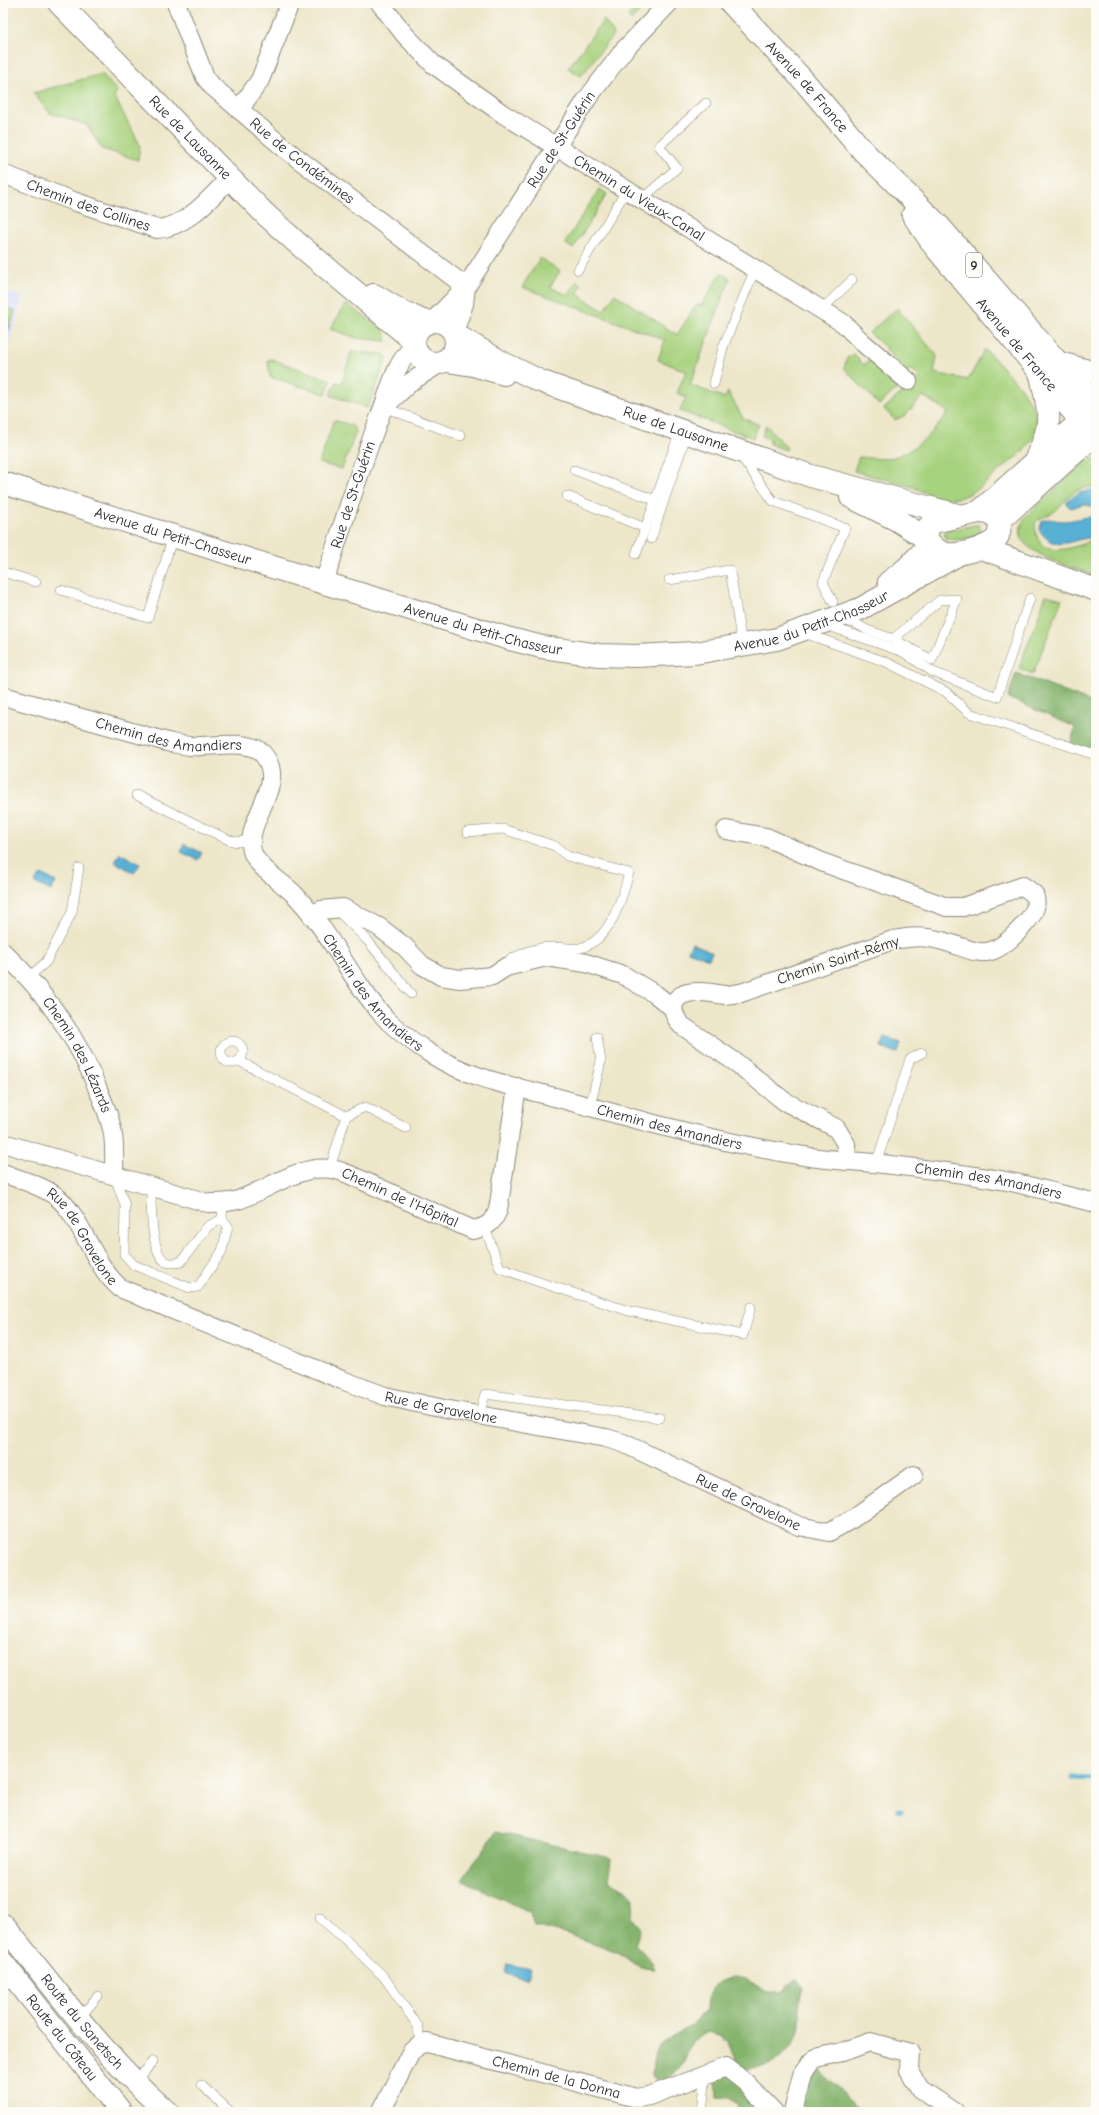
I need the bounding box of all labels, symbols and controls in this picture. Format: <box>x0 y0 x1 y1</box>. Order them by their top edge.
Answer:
street label: Avenue de France <box>762 37 853 136</box>
street label: Rue de St-Guérin <box>523 87 599 191</box>
street label: Rue de Lausanne <box>145 92 236 184</box>
street label: Rue de Condémines <box>246 114 358 208</box>
street label: Chemin du Vieux-Canal <box>570 151 708 245</box>
street label: Chemin des Collines <box>24 175 153 235</box>
road number: 9 <box>966 253 982 277</box>
street label: Avenue de France <box>972 294 1061 395</box>
street label: Rue de Lausanne <box>621 402 732 456</box>
street label: Rue de St-Guérin <box>327 439 379 550</box>
street label: Avenue du Petit-Chasseur <box>92 503 254 569</box>
street label: Avenue du Petit-Chasseur <box>732 586 892 655</box>
street label: Avenue du Petit-Chasseur <box>402 599 563 659</box>
street label: Chemin des Amandiers <box>94 713 242 756</box>
street label: Chemin des Amandiers <box>319 930 427 1055</box>
street label: Chemin Saint-Rémy <box>775 932 902 988</box>
street label: Chemin des Lézards <box>39 993 115 1115</box>
street label: Chemin des Amandiers <box>595 1100 744 1153</box>
street label: Chemin des Amandiers <box>914 1159 1064 1203</box>
street label: Chemin de l'Hôpital <box>340 1164 461 1231</box>
street label: Rue de Gravelone <box>43 1184 122 1289</box>
street label: Rue de Gravelone <box>383 1387 499 1427</box>
street label: Rue de Gravelone <box>693 1470 804 1535</box>
street label: Route du Sanetsch <box>37 1970 127 2073</box>
street label: Route du Côteau <box>22 1991 102 2084</box>
street label: Chemin de la Donna <box>490 2051 623 2102</box>

